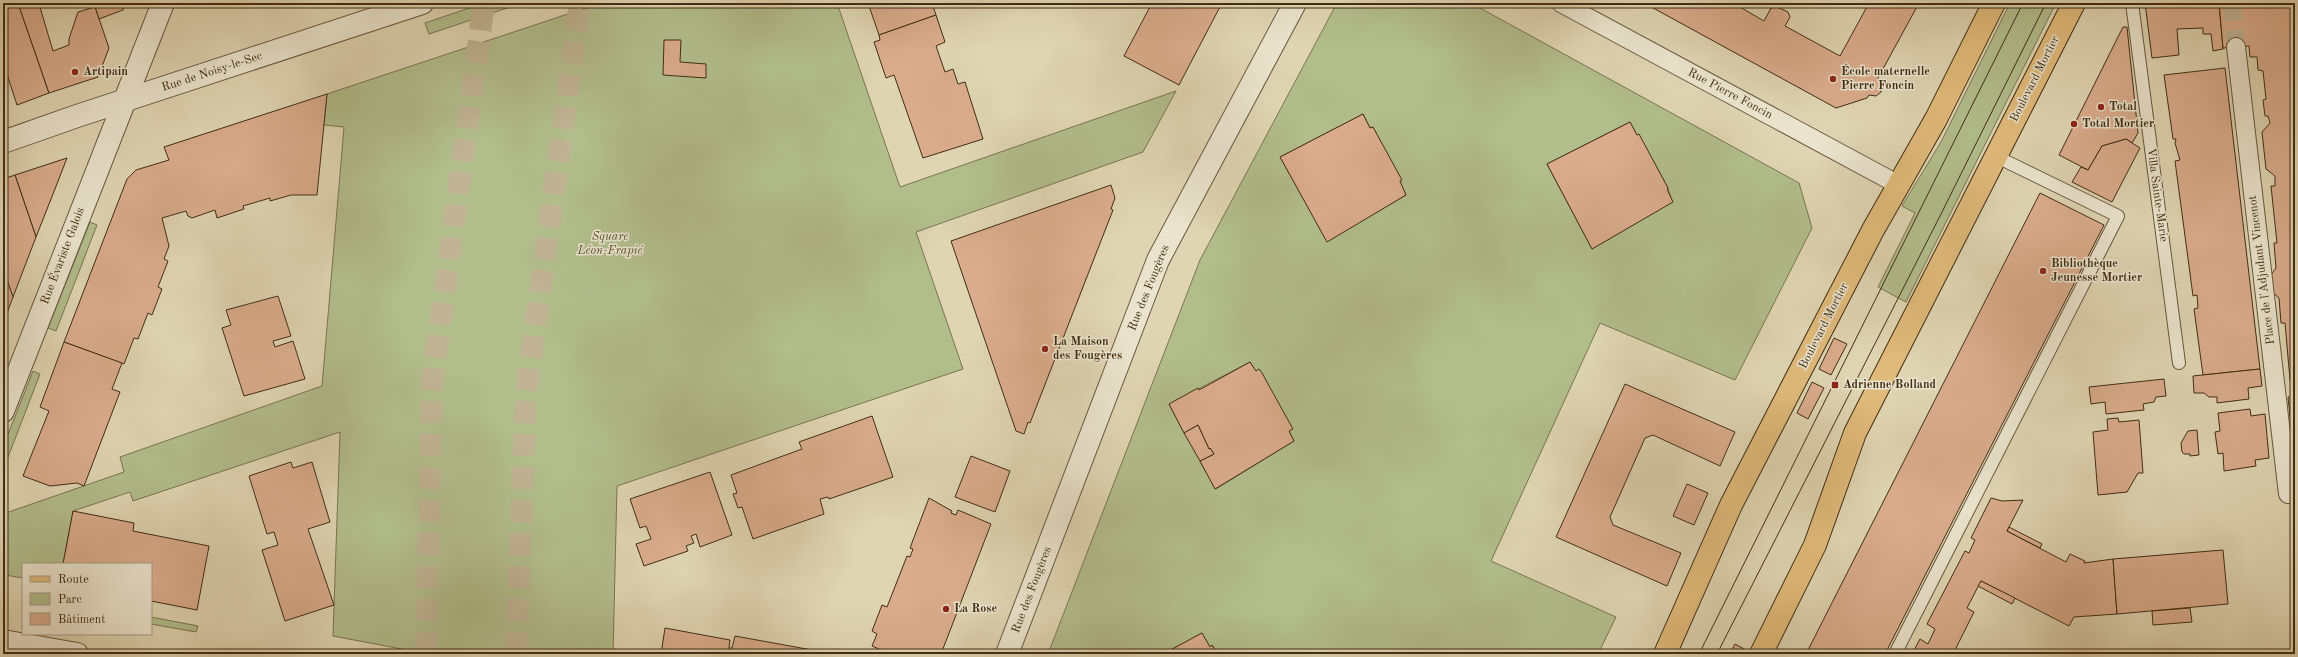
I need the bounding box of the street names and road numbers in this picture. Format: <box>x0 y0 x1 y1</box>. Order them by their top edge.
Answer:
street label: Boulevard Mortier <box>2008 34 2062 124</box>
street label: Rue de Noisy-le-Sec <box>160 50 264 94</box>
street label: Rue Pierre Foncin <box>1686 67 1775 122</box>
street label: Villa Sainte-Marie <box>2144 147 2170 243</box>
street label: Place de l'Adjudant Vincenot <box>2247 195 2277 345</box>
street label: Rue Évariste Galois <box>36 205 87 306</box>
street label: Rue des Fougères <box>1126 243 1172 333</box>
street label: Boulevard Mortier <box>1797 281 1851 371</box>
street label: Rue des Fougères <box>1010 545 1054 635</box>

